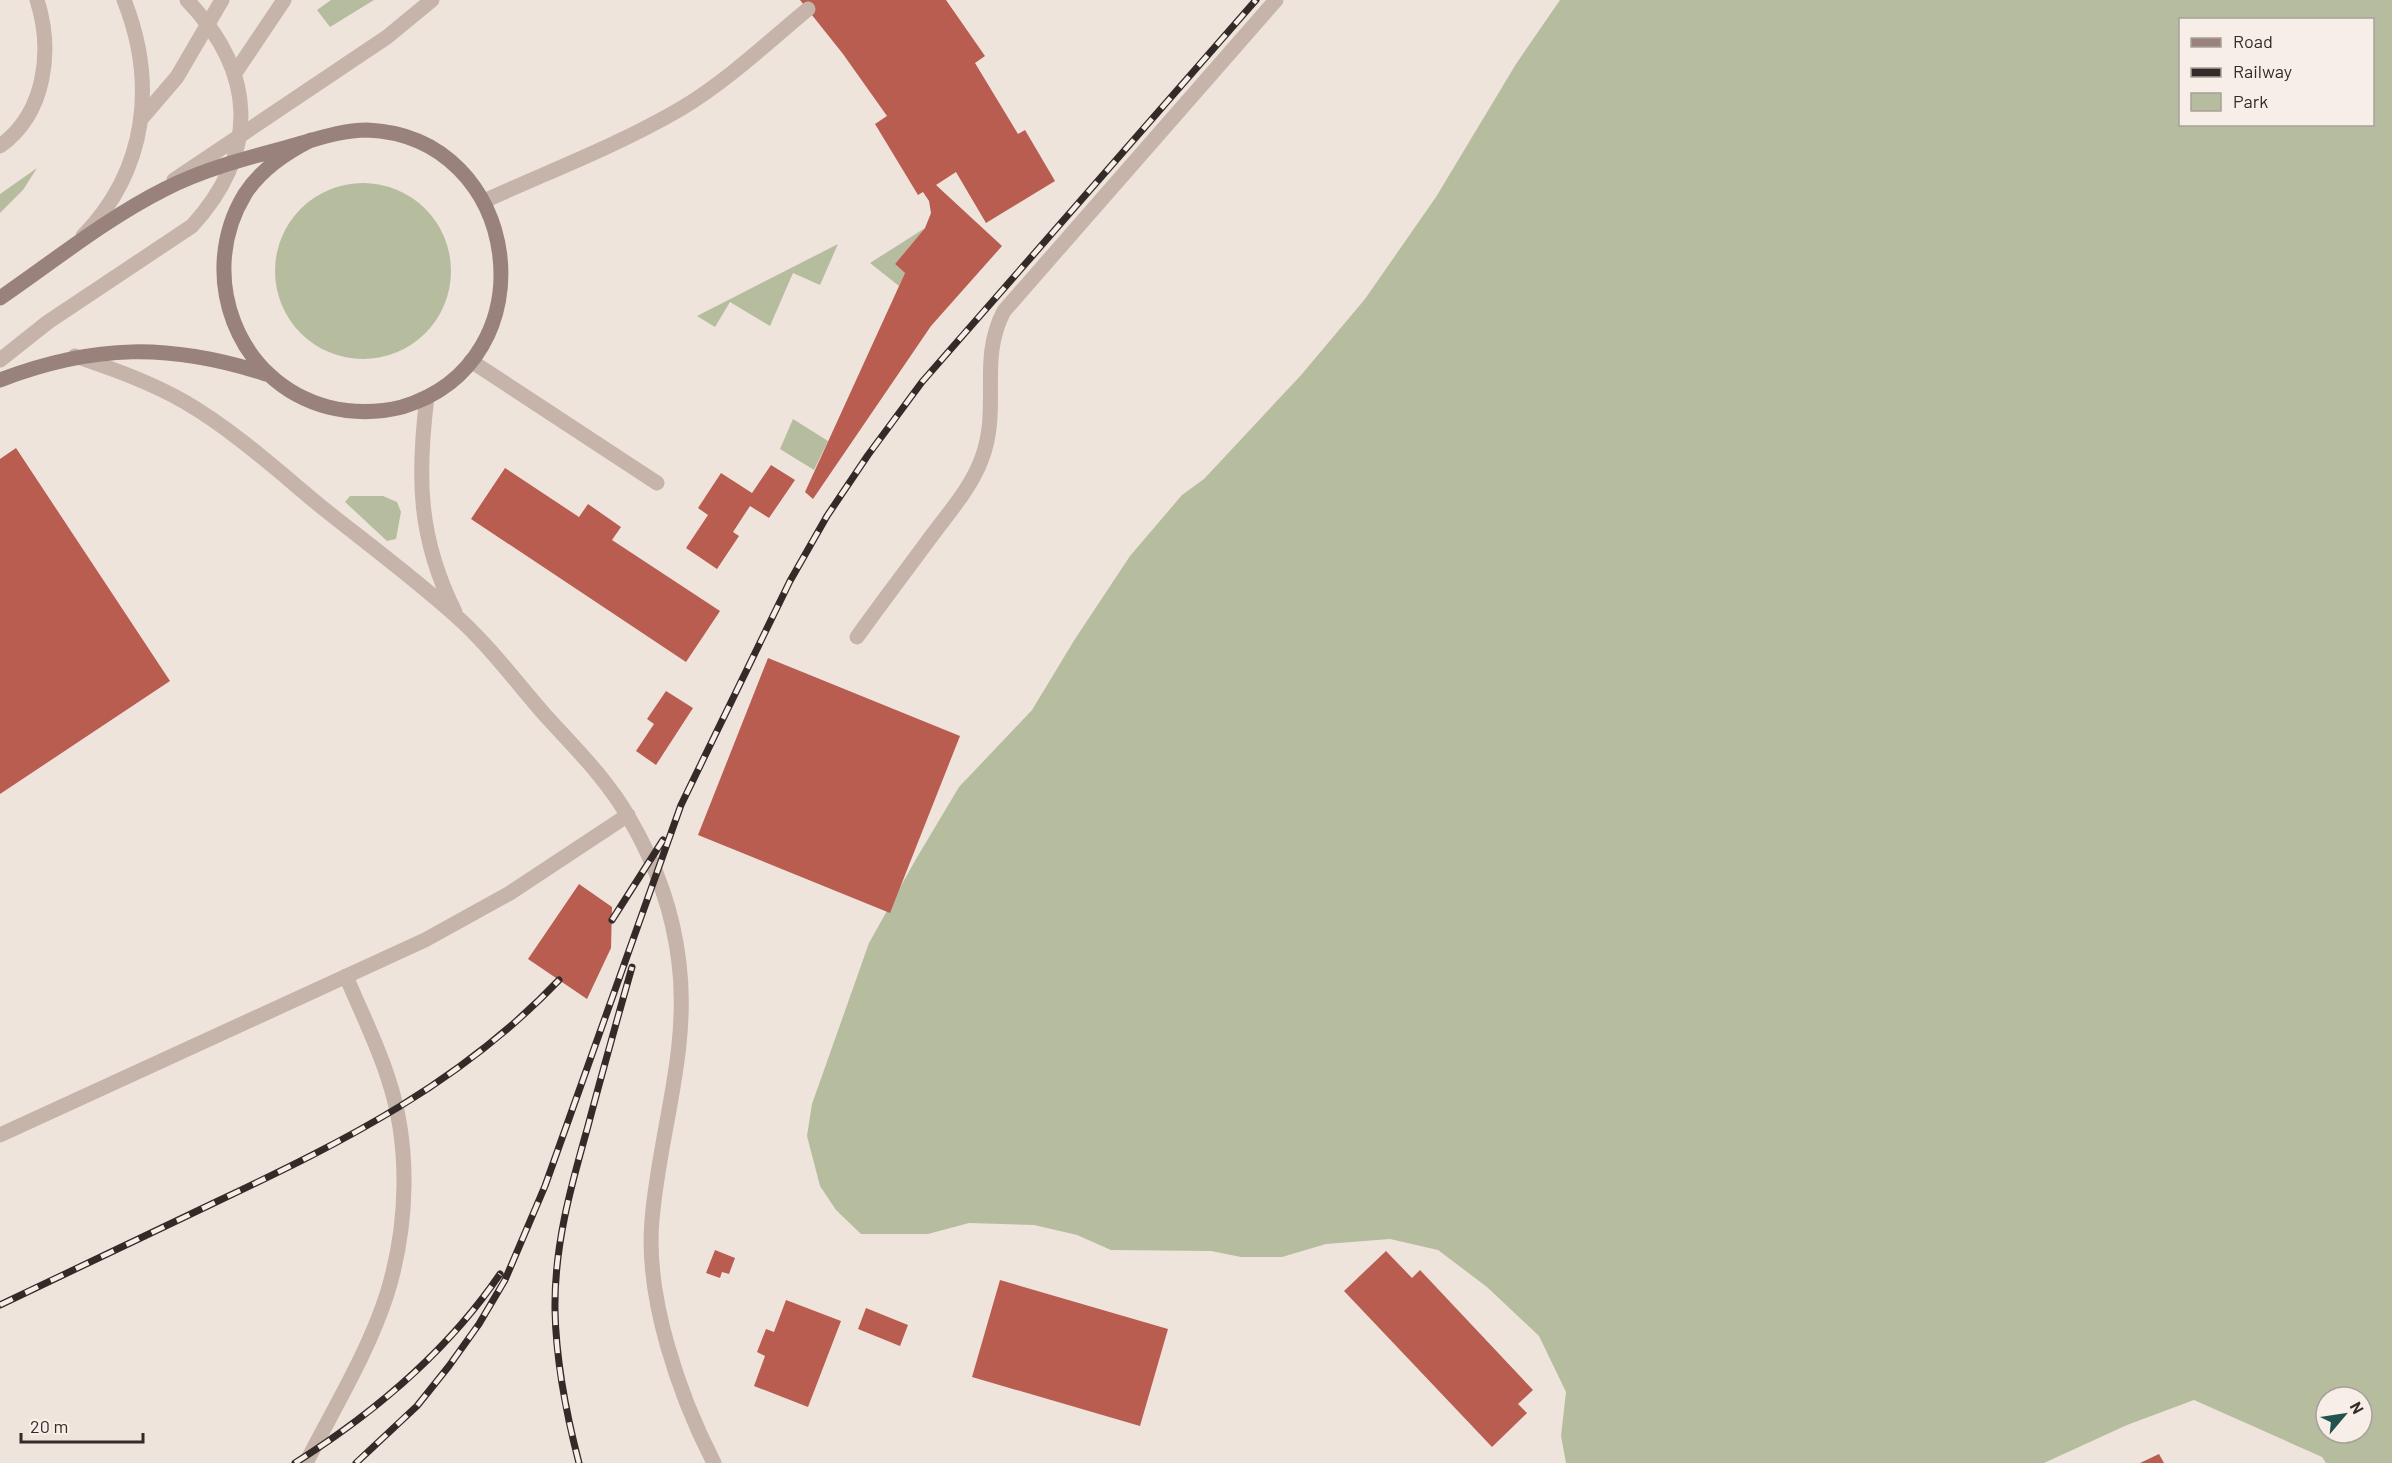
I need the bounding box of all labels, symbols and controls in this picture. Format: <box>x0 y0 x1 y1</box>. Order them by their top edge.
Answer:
legend <box>2179 18 2374 126</box>
text: Road <box>2233 30 2273 52</box>
text: Railway <box>2233 60 2292 82</box>
text: Park <box>2233 90 2268 112</box>
north arrow <box>2314 1385 2374 1445</box>
text: N <box>2347 1398 2368 1417</box>
scale bar <box>21 1406 142 1444</box>
text: 20 m <box>30 1415 68 1437</box>

